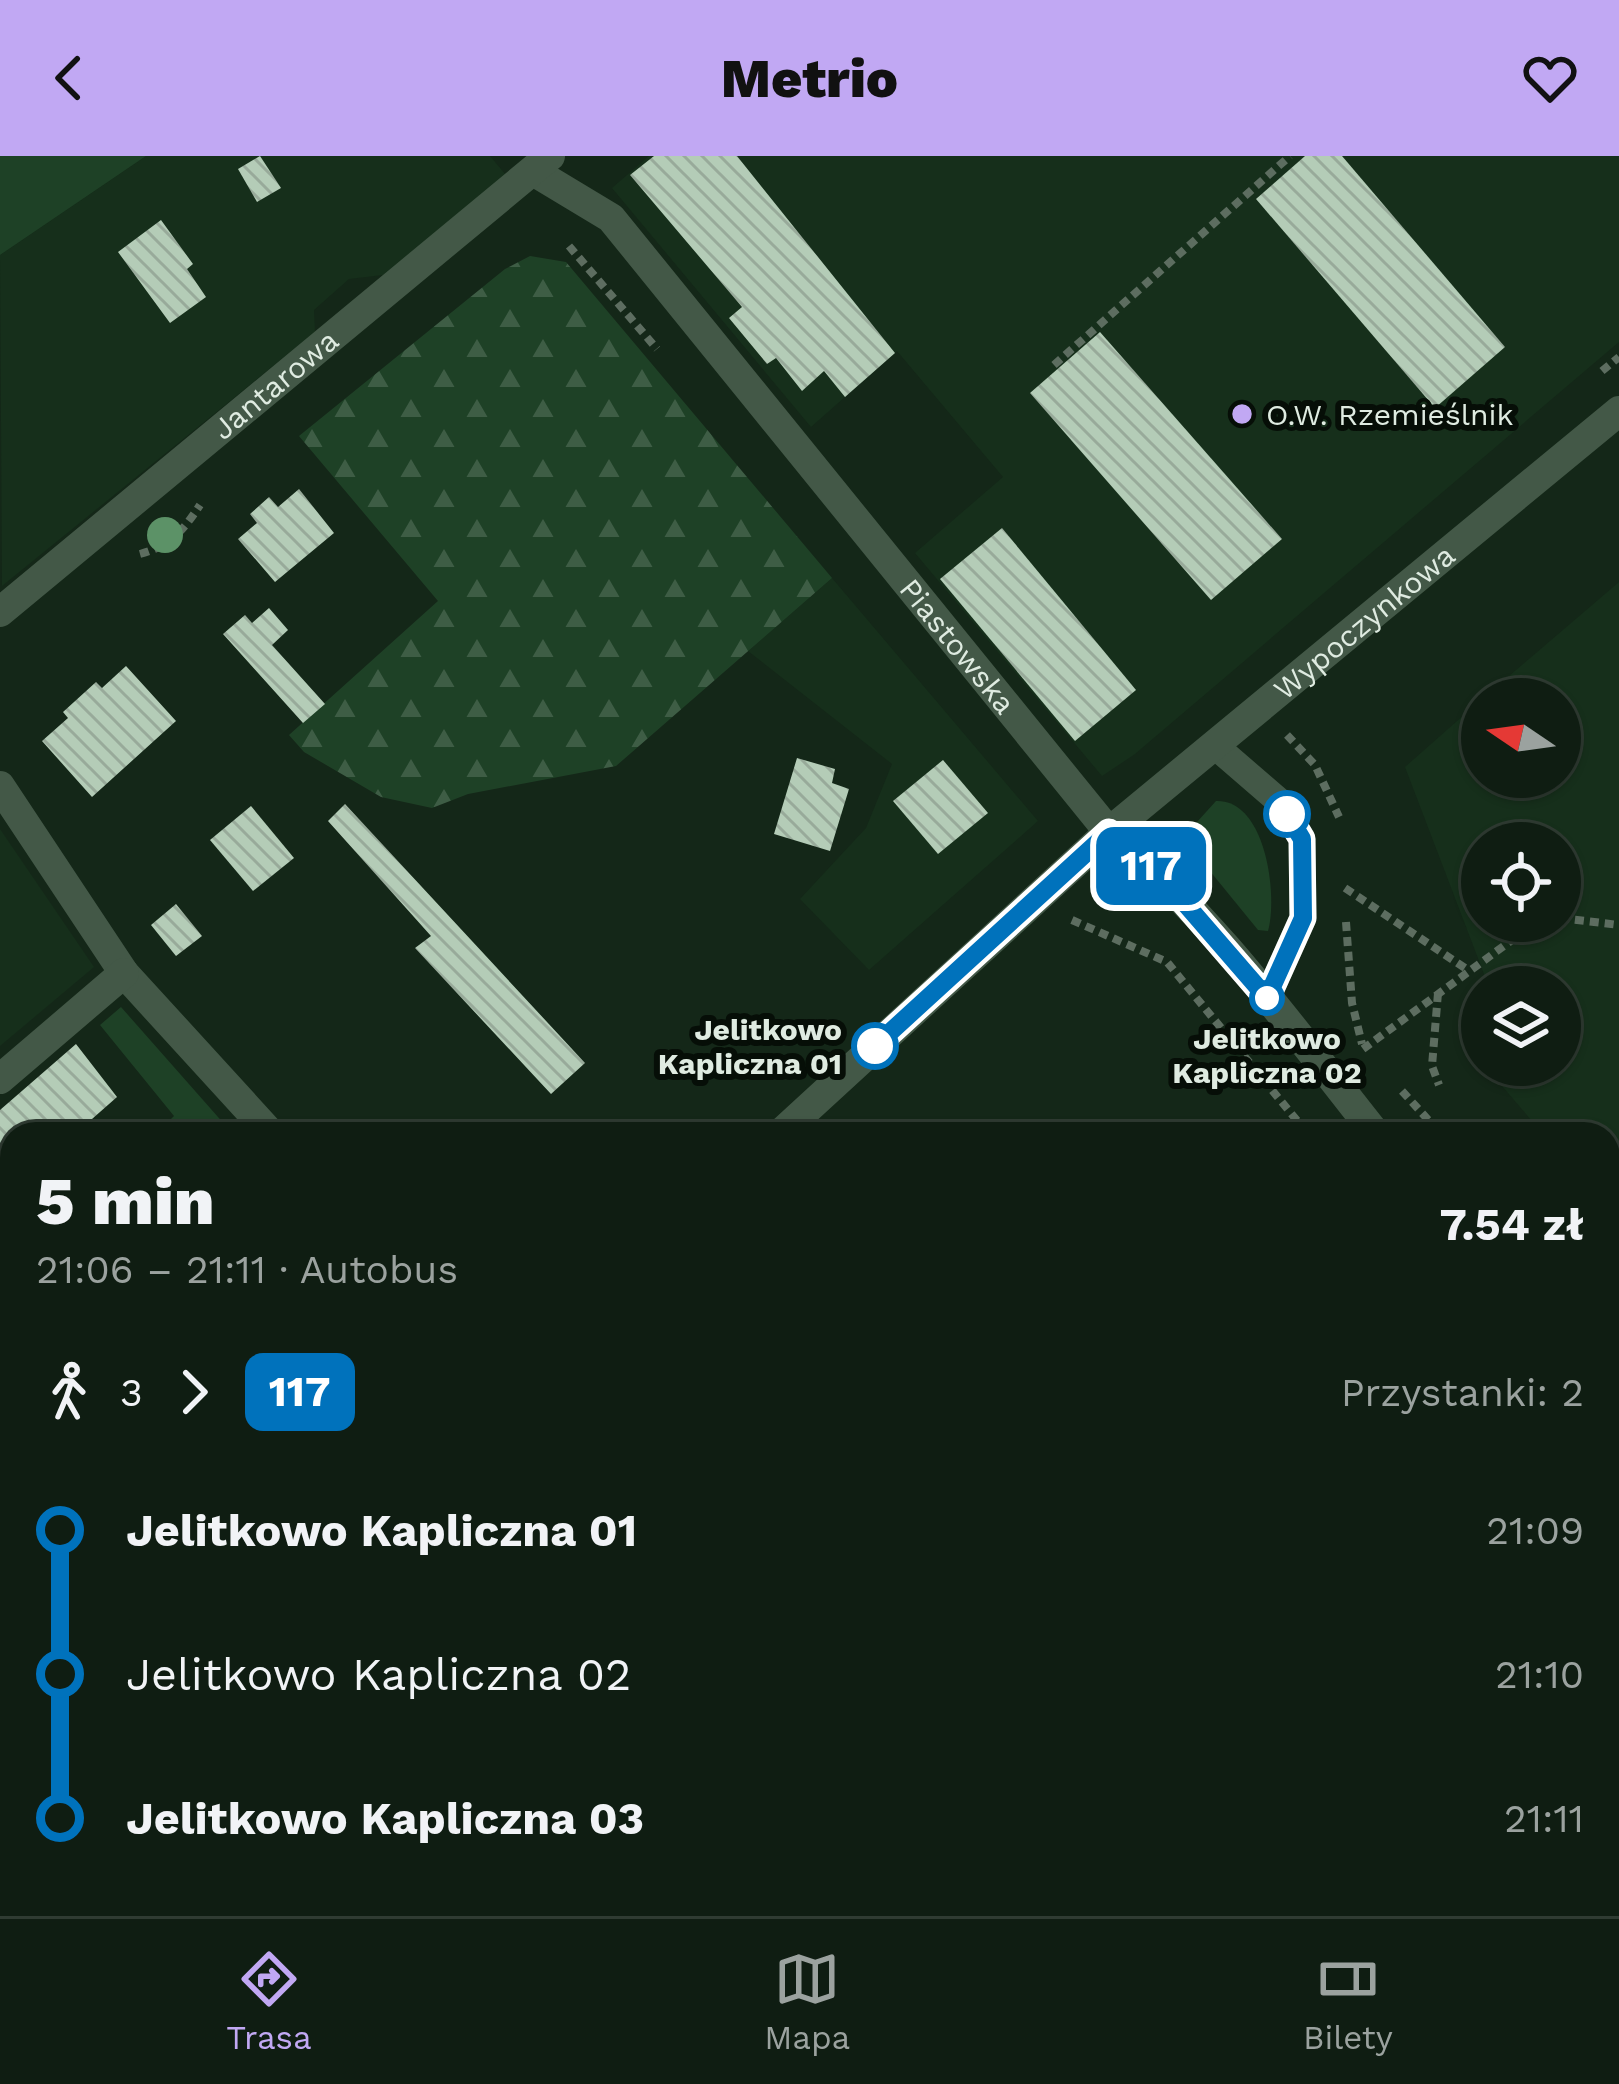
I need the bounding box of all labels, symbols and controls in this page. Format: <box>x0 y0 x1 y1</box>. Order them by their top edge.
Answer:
icon: back <box>36 45 102 111</box>
icon: heart <box>1517 45 1583 111</box>
text: Metrio <box>721 47 898 110</box>
street label: Jantarowa <box>205 322 345 446</box>
place label: O.W. Rzemieślnik <box>1266 397 1513 432</box>
marker: O.W. Rzemieślnik <box>1229 401 1255 427</box>
street label: Wypoczynkowa <box>1266 537 1461 706</box>
street label: Piastowska <box>893 571 1023 720</box>
north arrow <box>1461 678 1581 798</box>
map controls <box>1461 678 1581 1086</box>
unlabelled marker <box>1265 792 1309 836</box>
button: locate <box>1461 822 1581 942</box>
line badge: 117 <box>1082 827 1220 905</box>
text: 117 <box>1120 841 1182 890</box>
button: layers <box>1461 966 1581 1086</box>
marker: Jelitkowo Kapliczna 02 <box>1251 982 1283 1014</box>
place label: Jelitkowo Kapliczna 01 <box>658 1012 842 1081</box>
place label: Jelitkowo Kapliczna 02 <box>1172 1021 1362 1090</box>
marker: Jelitkowo Kapliczna 01 <box>853 1024 897 1068</box>
text: 5 min <box>36 1163 215 1240</box>
text: 7.54 zł <box>1440 1198 1584 1251</box>
text: 21:06 – 21:11 · Autobus <box>36 1247 458 1292</box>
icon: walk <box>36 1359 102 1425</box>
icon: forward <box>161 1359 227 1425</box>
text: 117 <box>269 1367 331 1416</box>
text: 3 <box>120 1370 143 1415</box>
text: Przystanki: 2 <box>1341 1370 1584 1415</box>
text: Jelitkowo Kapliczna 01 <box>126 1504 637 1557</box>
text: 21:09 <box>1486 1508 1584 1553</box>
text: Jelitkowo Kapliczna 02 <box>126 1648 631 1701</box>
text: 21:10 <box>1495 1652 1584 1697</box>
text: Jelitkowo Kapliczna 03 <box>126 1792 644 1845</box>
text: 21:11 <box>1504 1796 1584 1841</box>
tab: Trasa <box>226 1946 312 2057</box>
tab: Mapa <box>764 1946 850 2057</box>
tab: Bilety <box>1303 1946 1393 2057</box>

